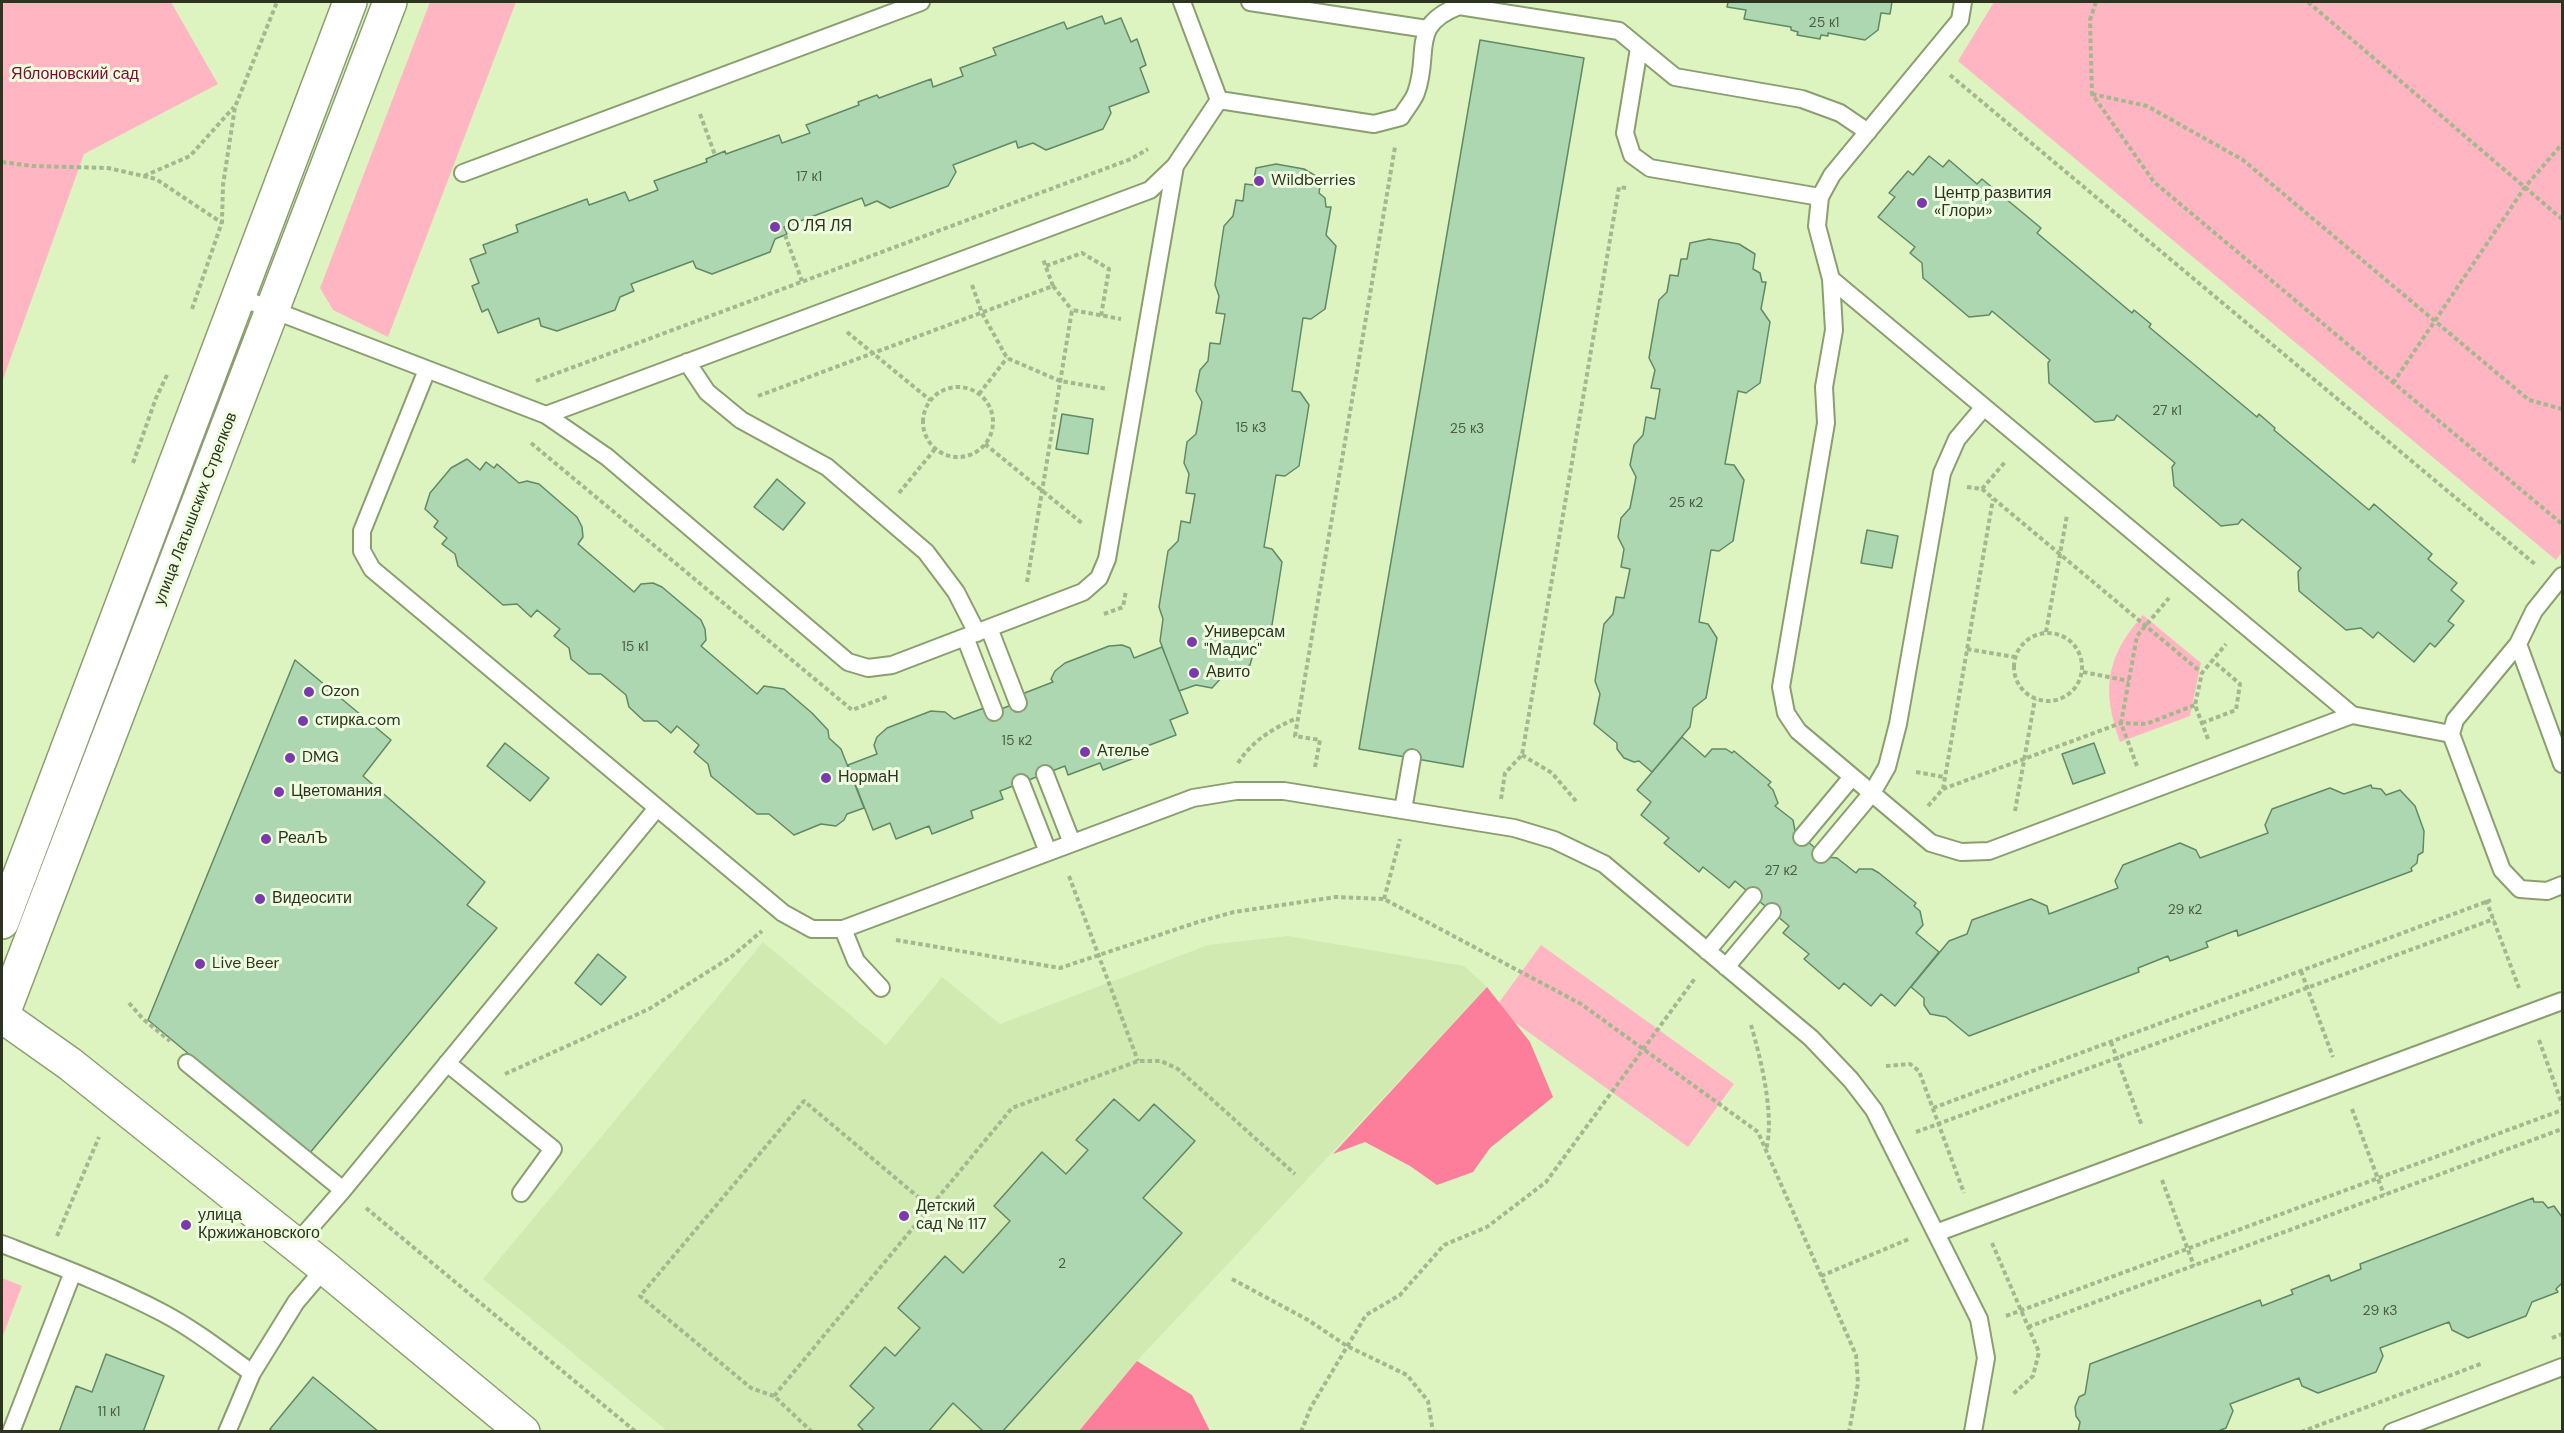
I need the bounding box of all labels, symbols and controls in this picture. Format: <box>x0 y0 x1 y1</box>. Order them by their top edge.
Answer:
house number: 25 к1 <box>1809 15 1839 31</box>
park label: Яблоновский сад <box>11 65 139 85</box>
house number: 17 к1 <box>796 169 822 185</box>
place label: Wildberries <box>1271 171 1356 191</box>
marker: Wildberries <box>1252 174 1266 188</box>
place label: Центр развития «Глори» <box>1934 184 2051 222</box>
marker: Центр развития «Глори» <box>1915 196 1929 210</box>
place label: О ЛЯ ЛЯ <box>787 217 852 237</box>
marker: О ЛЯ ЛЯ <box>768 220 782 234</box>
house number: 27 к1 <box>2152 403 2182 419</box>
street label: улица Латышских Стрелков <box>150 410 242 608</box>
house number: 15 к3 <box>1235 420 1267 436</box>
house number: 25 к3 <box>1450 421 1484 437</box>
house number: 25 к2 <box>1669 495 1703 511</box>
place label: Универсам "Мадис" <box>1204 623 1285 661</box>
marker: Универсам "Мадис" <box>1185 635 1199 649</box>
house number: 15 к1 <box>621 639 649 655</box>
place label: Авито <box>1206 663 1250 683</box>
marker: Авито <box>1187 666 1201 680</box>
place label: Ozon <box>321 682 359 702</box>
marker: Ozon <box>302 685 316 699</box>
place label: стирка.com <box>315 711 400 731</box>
marker: стирка.com <box>296 714 310 728</box>
house number: 15 к2 <box>1002 733 1032 749</box>
place label: Ателье <box>1097 742 1149 762</box>
marker: Ателье <box>1078 745 1092 759</box>
place label: DMG <box>302 748 339 768</box>
marker: DMG <box>283 751 297 765</box>
place label: НормаН <box>838 768 899 788</box>
marker: НормаН <box>819 771 833 785</box>
place label: Цветомания <box>291 782 382 802</box>
marker: Цветомания <box>272 785 286 799</box>
place label: РеалЪ <box>278 829 328 849</box>
marker: РеалЪ <box>259 832 273 846</box>
house number: 27 к2 <box>1764 863 1798 879</box>
place label: Видеосити <box>272 889 352 909</box>
marker: Видеосити <box>253 892 267 906</box>
house number: 29 к2 <box>2168 902 2202 918</box>
place label: Live Beer <box>212 954 279 974</box>
marker: Live Beer <box>193 957 207 971</box>
place label: Детский сад № 117 <box>916 1197 986 1235</box>
place label: улица Кржижановского <box>198 1206 320 1244</box>
marker: Детский сад № 117 <box>897 1209 911 1223</box>
marker: улица Кржижановского <box>179 1218 193 1232</box>
house number: 2 <box>1058 1256 1066 1272</box>
house number: 29 к3 <box>2363 1303 2397 1319</box>
house number: 11 к1 <box>98 1404 120 1420</box>

